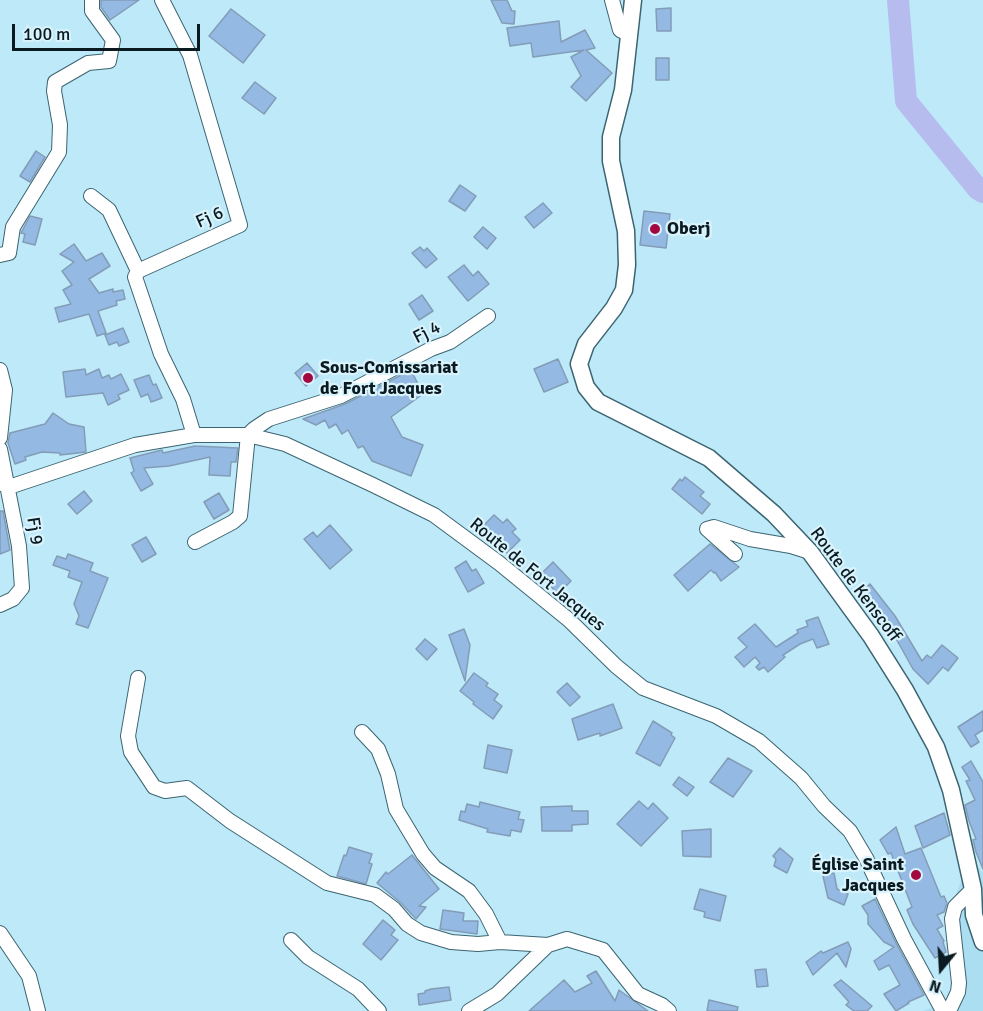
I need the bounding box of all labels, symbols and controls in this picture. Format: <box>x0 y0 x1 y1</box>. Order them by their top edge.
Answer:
scale bar <box>15 12 202 50</box>
text: 100 m <box>23 23 70 45</box>
street label: Fj 6 <box>193 202 227 234</box>
place label: Oberj <box>667 218 711 240</box>
marker: Oberj <box>648 222 662 236</box>
street label: Fj 4 <box>410 317 444 349</box>
place label: Sous-Comissariat de Fort Jacques <box>320 357 458 400</box>
marker: Sous-Comissariat de Fort Jacques <box>301 371 315 385</box>
street label: Route de Fort Jacques <box>465 514 609 636</box>
street label: Fj 9 <box>21 515 47 547</box>
street label: Route de Kenscoff <box>805 524 905 646</box>
place label: Église Saint Jacques <box>811 854 904 896</box>
marker: Église Saint Jacques <box>909 868 923 882</box>
north arrow <box>911 939 971 999</box>
text: N <box>927 975 944 997</box>

